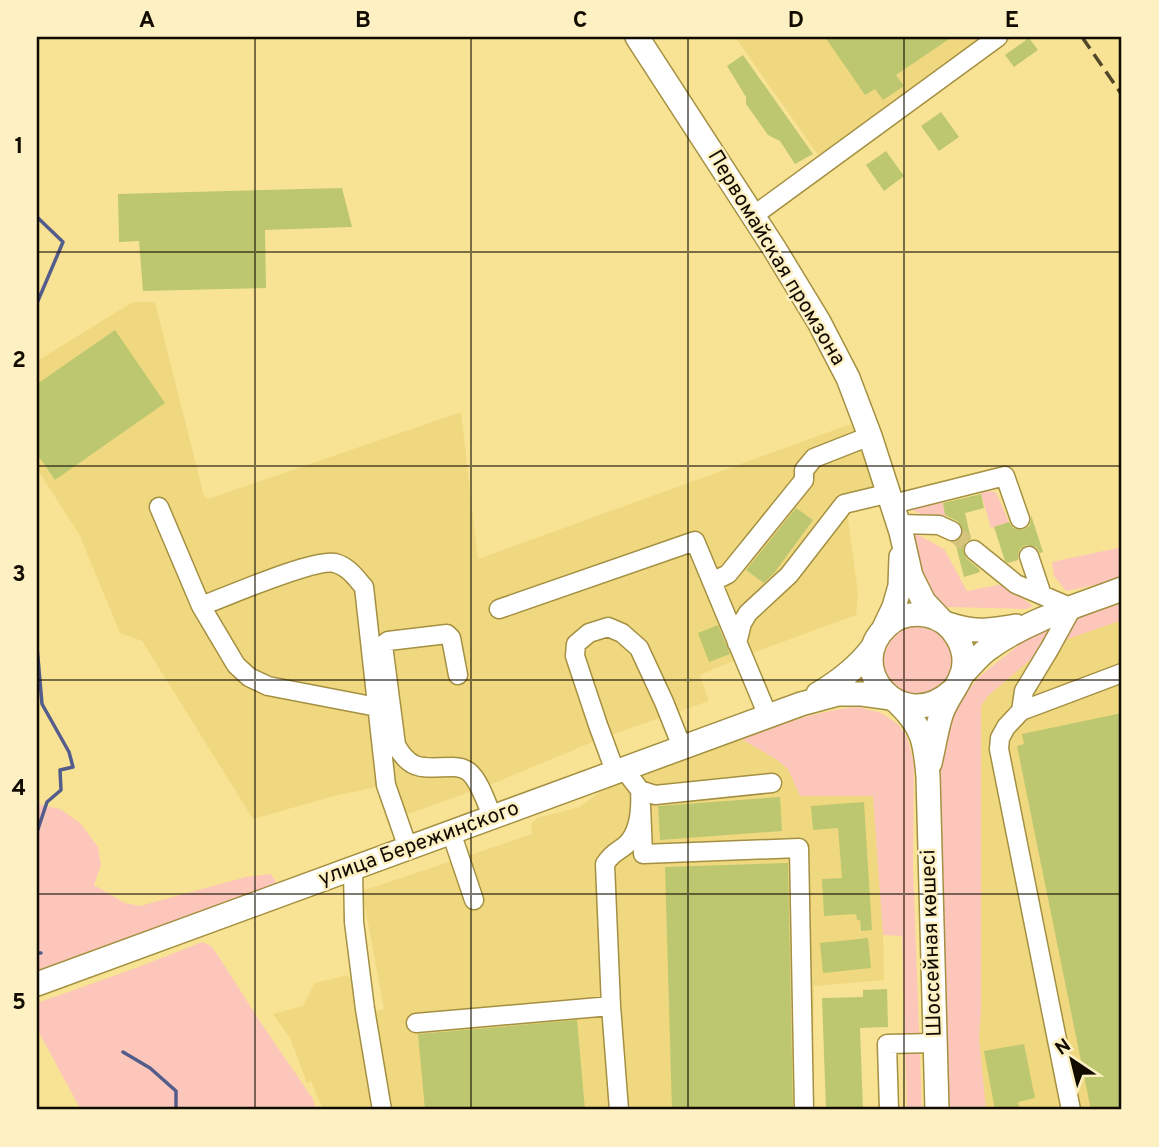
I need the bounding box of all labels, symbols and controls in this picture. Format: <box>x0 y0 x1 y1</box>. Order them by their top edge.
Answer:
text: A <box>139 7 155 36</box>
text: B <box>355 7 371 36</box>
text: C <box>573 7 587 36</box>
text: D <box>788 7 804 36</box>
text: E <box>1005 7 1019 36</box>
text: 1 <box>14 133 24 162</box>
street label: Первомайская промзона <box>701 145 851 371</box>
text: 2 <box>12 347 26 376</box>
text: 3 <box>12 561 26 590</box>
text: 4 <box>12 775 26 804</box>
street label: улица Бережинского <box>315 795 523 893</box>
street label: Шоссейная көшесі <box>915 849 949 1037</box>
text: 5 <box>12 989 26 1018</box>
north arrow <box>1036 1024 1106 1094</box>
text: N <box>1051 1034 1076 1061</box>

